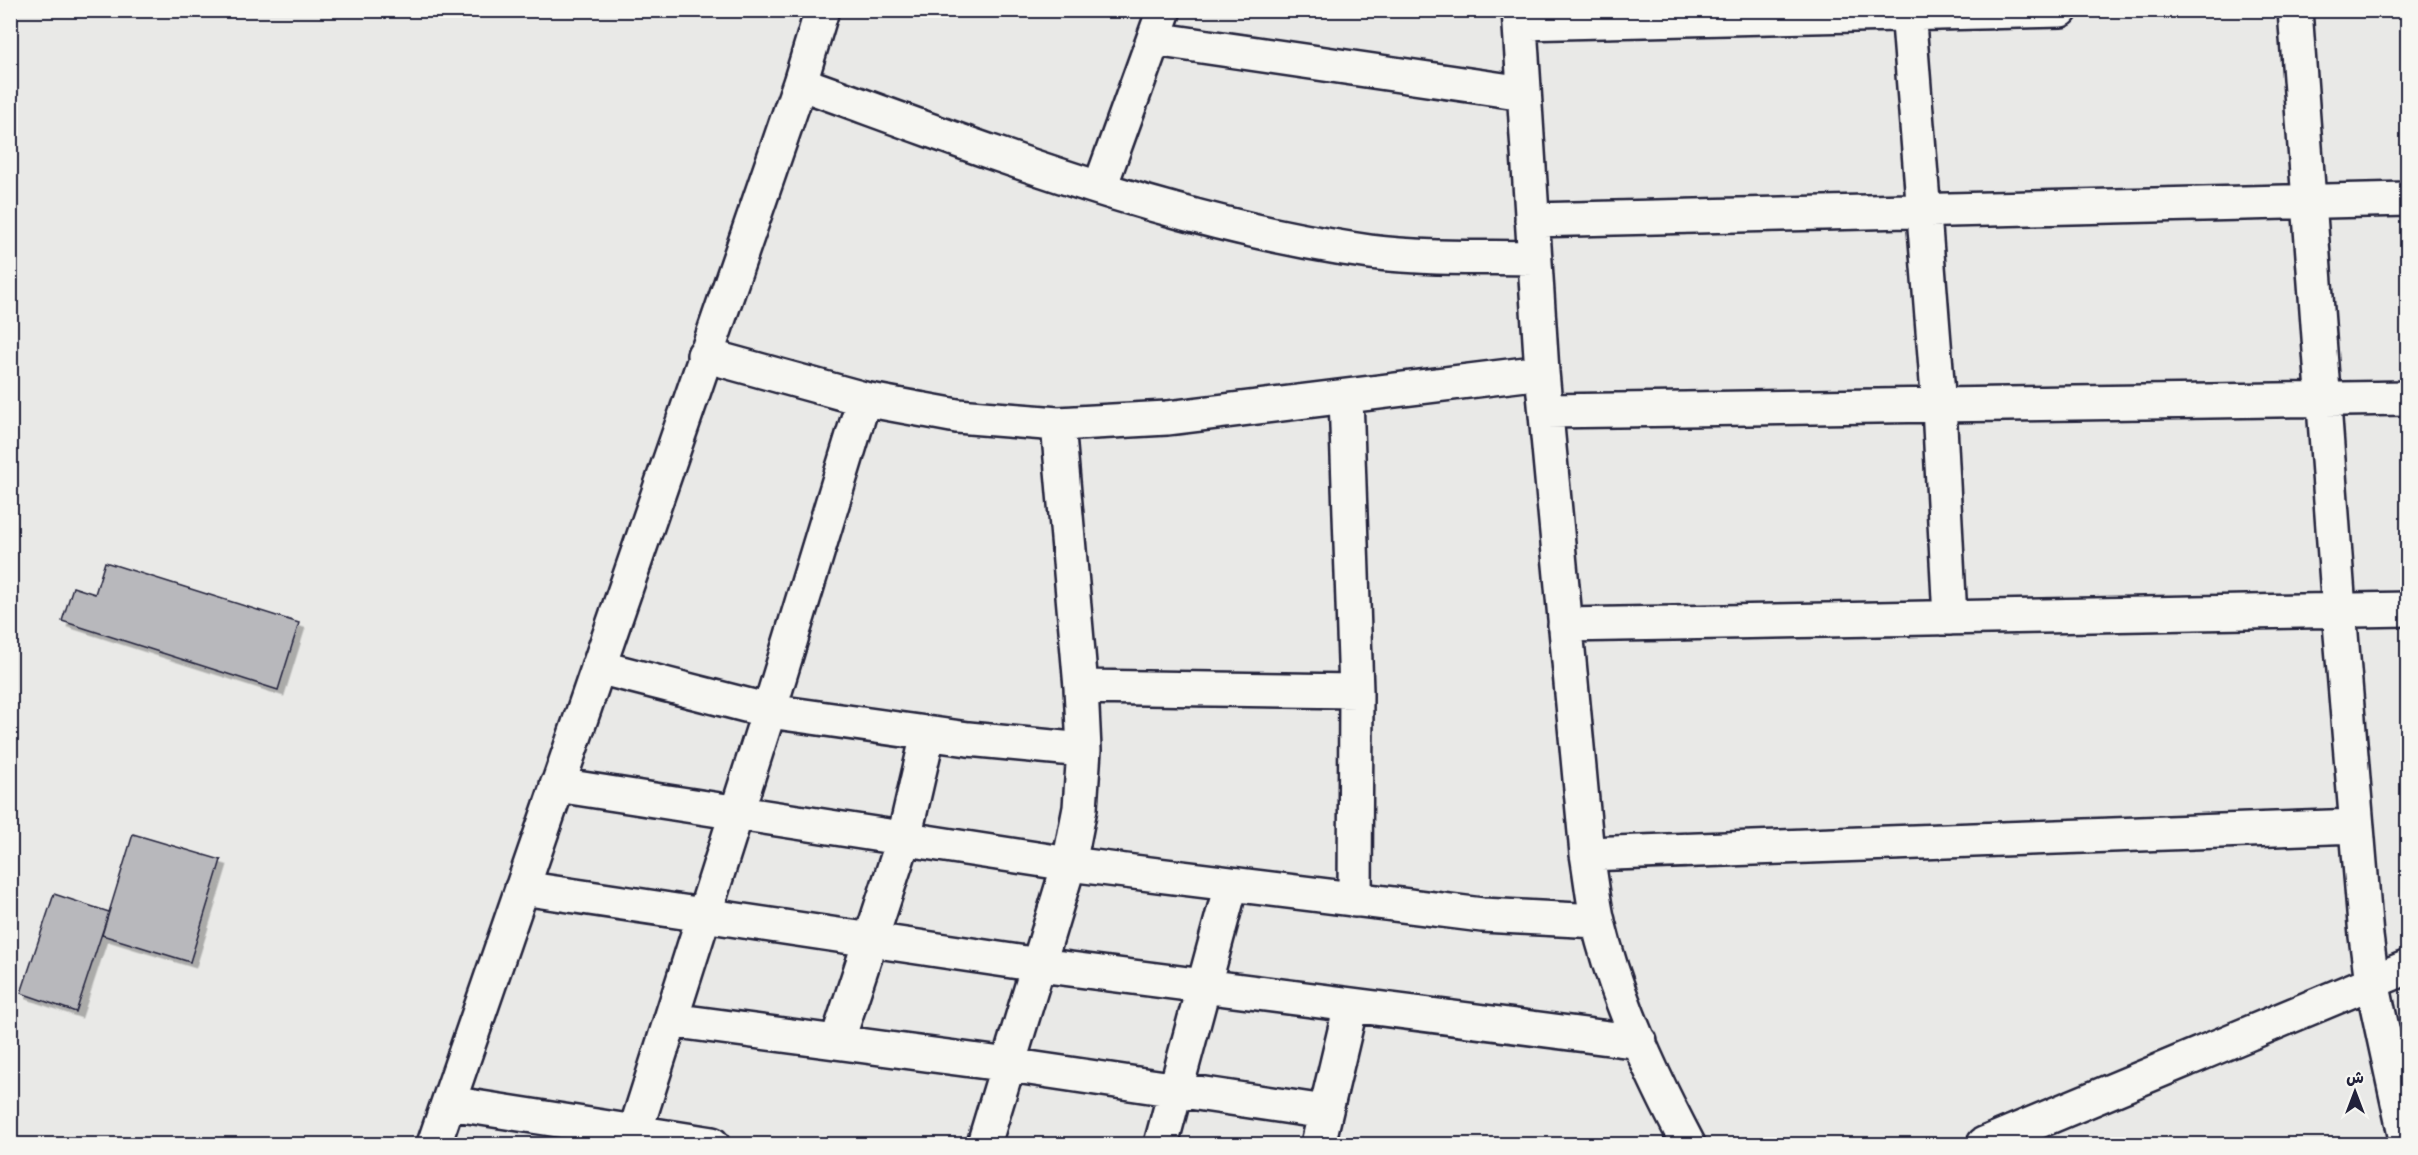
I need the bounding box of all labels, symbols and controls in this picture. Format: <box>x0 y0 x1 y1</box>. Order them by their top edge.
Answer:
north arrow <box>2325 1062 2385 1122</box>
text: ش <box>2346 1068 2364 1087</box>

